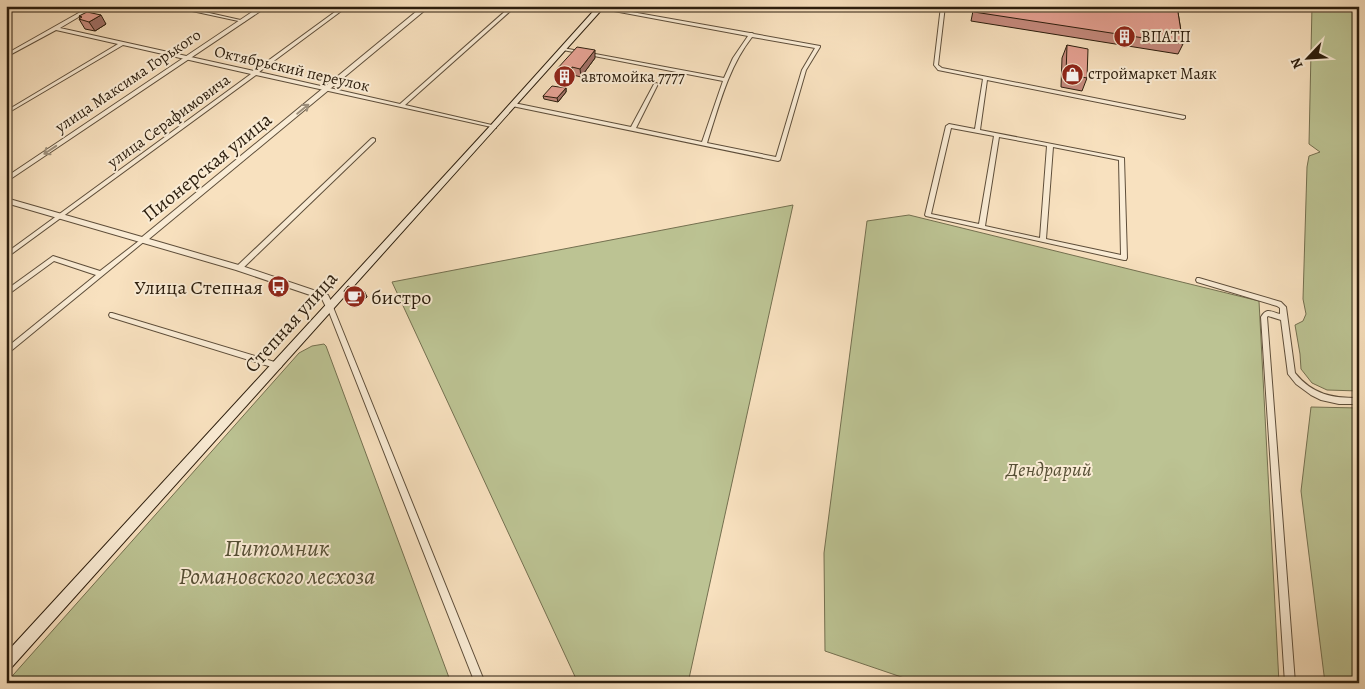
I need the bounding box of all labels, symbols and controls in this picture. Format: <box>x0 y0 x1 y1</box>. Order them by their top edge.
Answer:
street label: улица Максима Горького <box>50 24 205 139</box>
building icon: ВПАТП <box>1113 25 1137 49</box>
place label: ВПАТП <box>1141 26 1191 48</box>
north arrow <box>1282 32 1332 82</box>
street label: Октябрьский переулок <box>212 40 372 98</box>
text: N <box>1286 55 1307 72</box>
shop icon: строймаркет Маяк <box>1060 62 1084 86</box>
place label: строймаркет Маяк <box>1088 63 1217 85</box>
building icon: автомойка 7777 <box>553 65 577 89</box>
place label: автомойка 7777 <box>581 66 685 88</box>
street label: улица Серафимовича <box>102 69 235 174</box>
one-way arrow <box>296 103 309 114</box>
street label: Пионерская улица <box>136 106 278 228</box>
one-way arrow <box>44 145 58 155</box>
street label: Степная улица <box>238 265 344 378</box>
place label: Улица Степная <box>134 274 263 301</box>
bus stop icon: Улица Степная <box>267 275 291 299</box>
place label: бистро <box>371 284 431 311</box>
cafe icon: бистро <box>343 285 367 309</box>
park label: Дендрарий <box>1004 456 1092 483</box>
park label: Питомник Романовского лесхоза <box>179 532 375 592</box>

